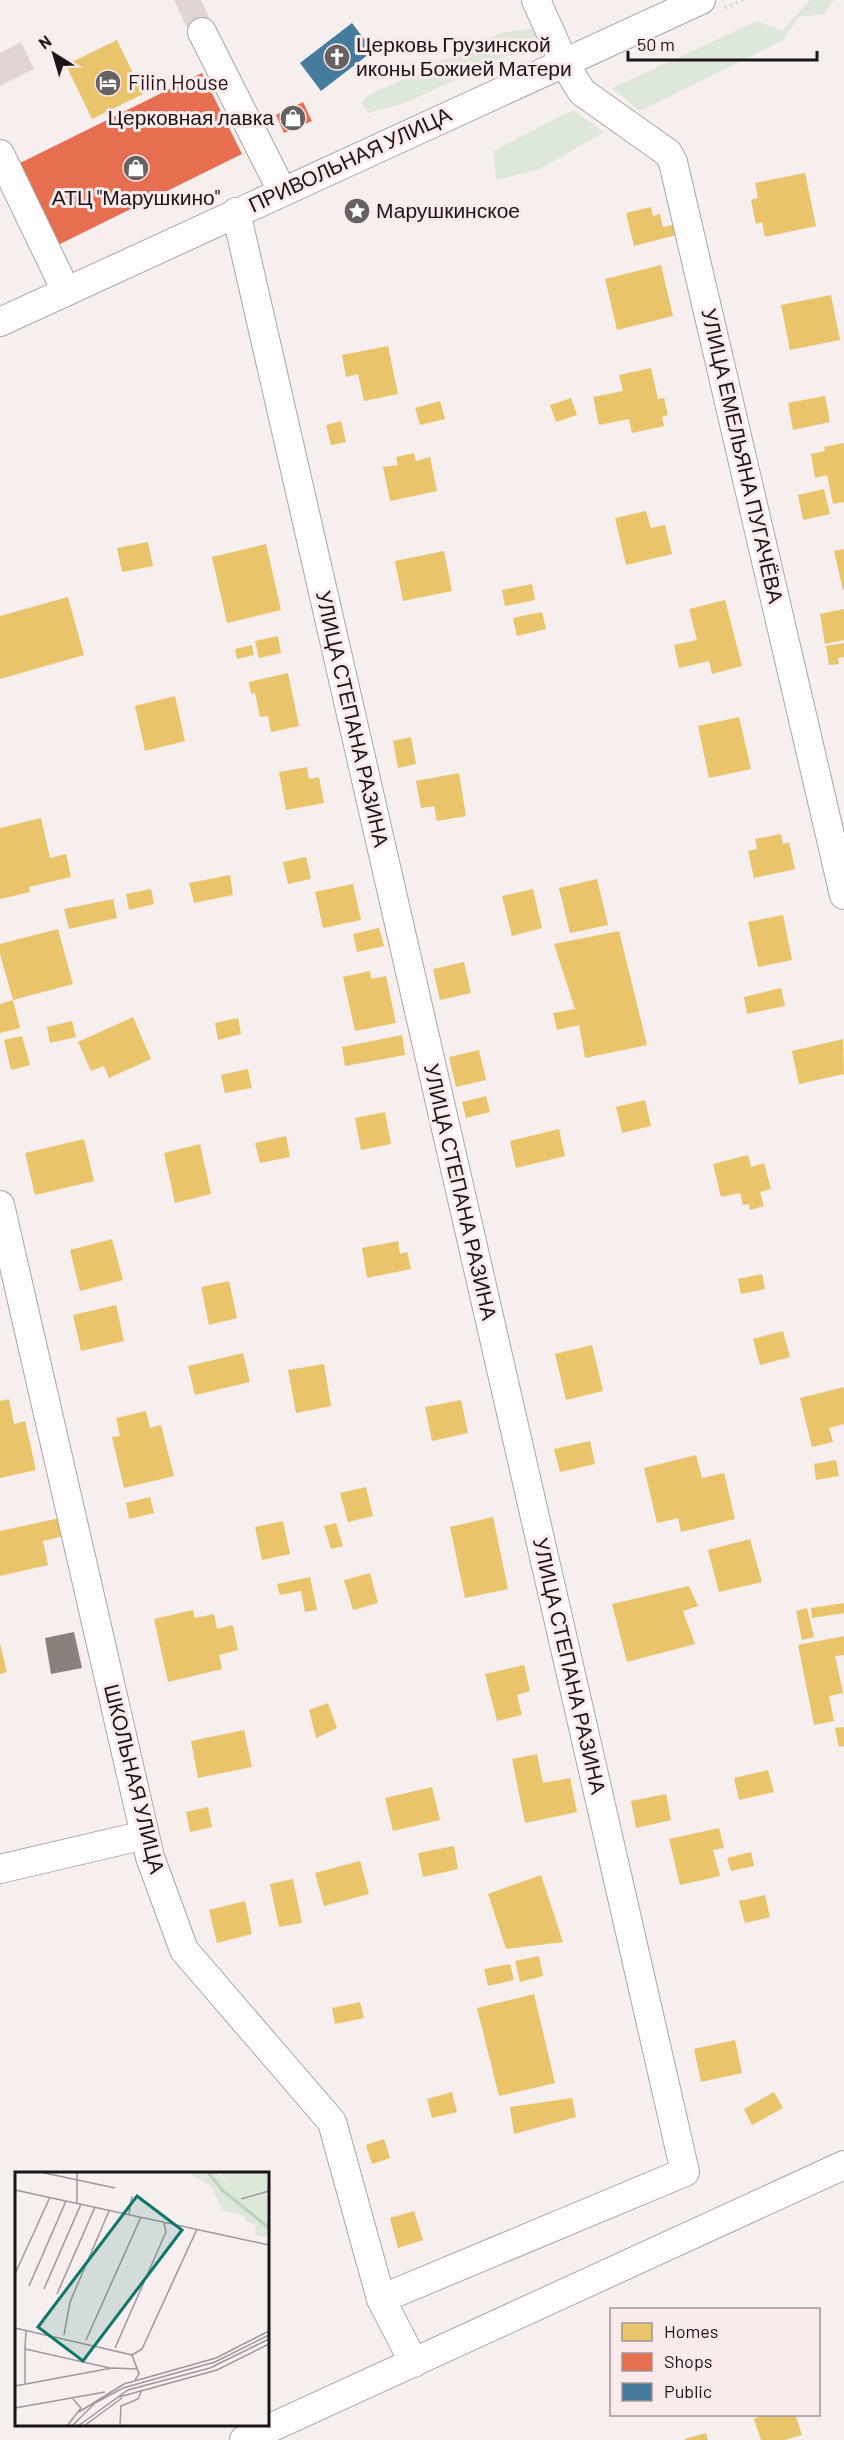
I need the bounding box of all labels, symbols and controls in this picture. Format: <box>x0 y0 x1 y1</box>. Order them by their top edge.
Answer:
north arrow <box>24 24 84 84</box>
scale bar <box>628 24 817 62</box>
text: N <box>35 31 55 52</box>
place label: Церковь Грузинской иконы Божией Матери <box>356 31 572 80</box>
text: 50 m <box>637 33 675 55</box>
church icon: Церковь Грузинской иконы Божией Матери <box>322 42 352 72</box>
hotel icon: Filin House <box>93 68 123 98</box>
place label: Filin House <box>128 69 229 94</box>
street label: ПРИВОЛЬНАЯ УЛИЦА <box>244 101 455 217</box>
shop icon: Церковная лавка <box>278 103 308 133</box>
place label: Церковная лавка <box>108 104 274 129</box>
shop icon: АТЦ "Марушкино" <box>121 153 151 183</box>
place label: АТЦ "Марушкино" <box>52 184 220 209</box>
place icon: Марушкинское <box>342 196 372 226</box>
place label: Марушкинское <box>376 197 520 222</box>
street label: УЛИЦА ЕМЕЛЬЯНА ПУГАЧЁВА <box>697 306 790 606</box>
street label: УЛИЦА СТЕПАНА РАЗИНА <box>312 588 395 849</box>
street label: УЛИЦА СТЕПАНА РАЗИНА <box>420 1061 503 1322</box>
street label: УЛИЦА СТЕПАНА РАЗИНА <box>529 1535 612 1796</box>
street label: ШКОЛЬНАЯ УЛИЦА <box>100 1681 171 1876</box>
inset map <box>15 2172 268 2425</box>
legend <box>610 2308 820 2416</box>
text: Homes <box>664 2320 718 2342</box>
text: Shops <box>664 2350 713 2372</box>
text: Public <box>664 2380 712 2402</box>

